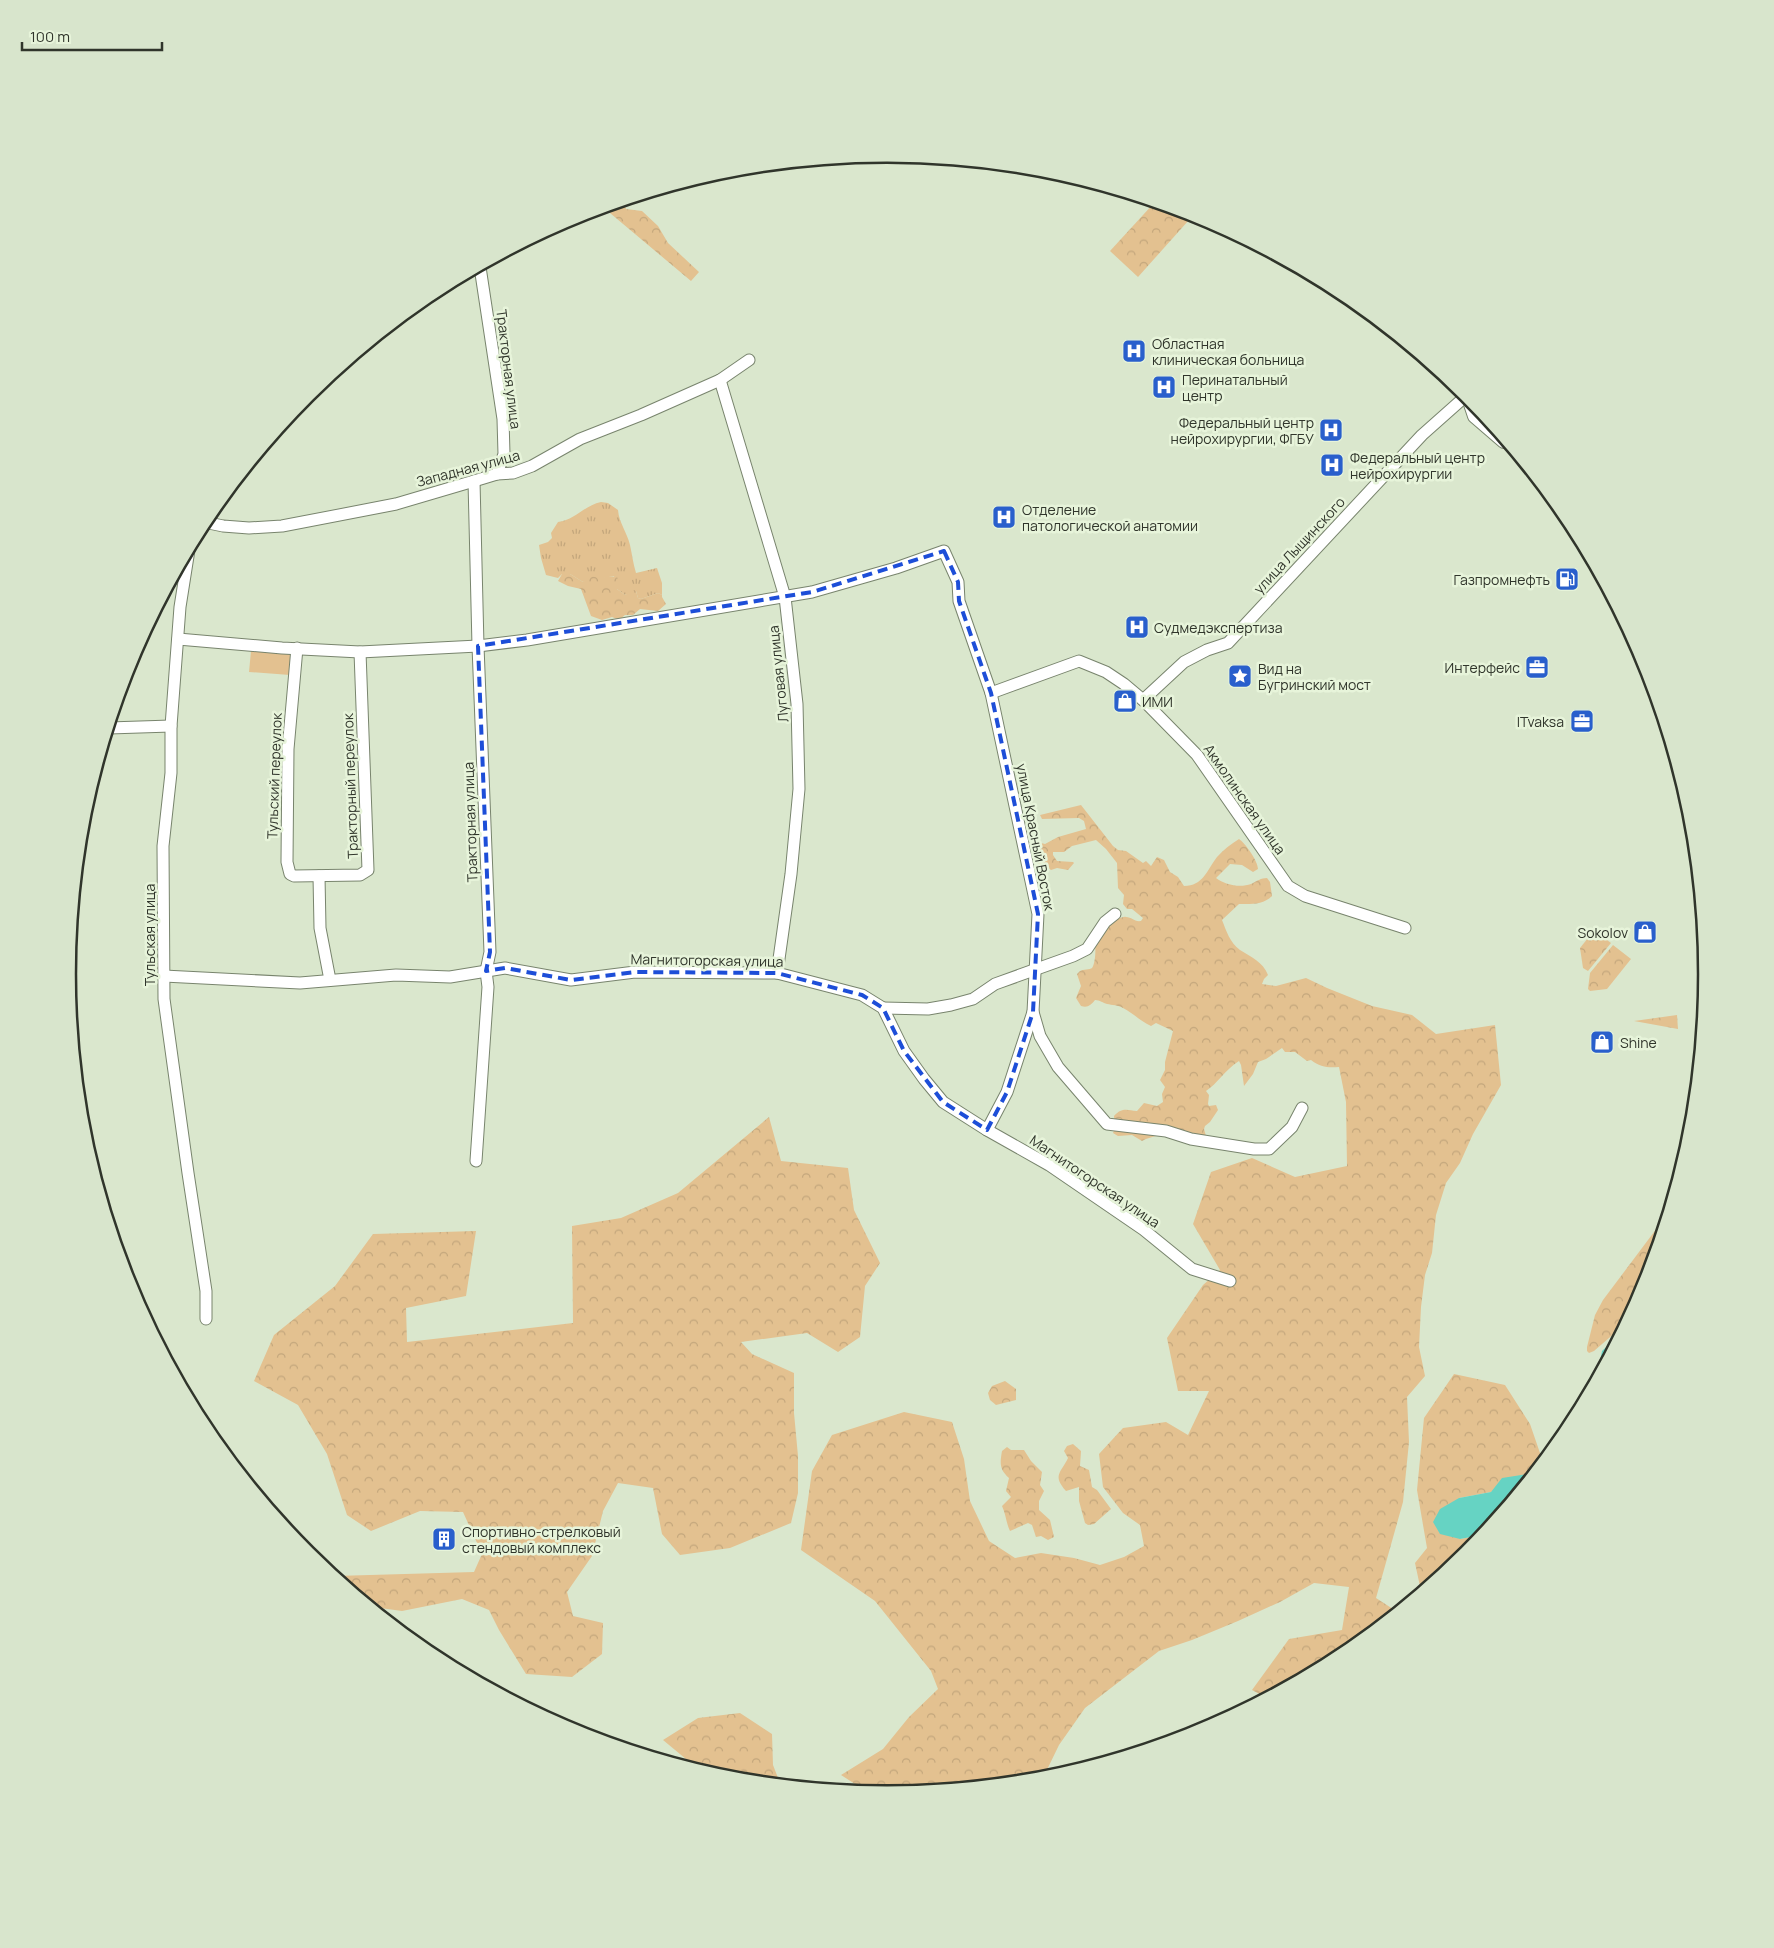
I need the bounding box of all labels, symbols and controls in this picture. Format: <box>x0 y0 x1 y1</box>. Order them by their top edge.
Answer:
scale bar <box>22 20 162 52</box>
text: 100 m <box>30 26 70 47</box>
street label: Тракторная улица <box>492 308 526 430</box>
place label: Областная клиническая больница <box>1152 334 1304 369</box>
hospital icon: Областная клиническая больница <box>1121 338 1147 364</box>
place label: Перинатальный центр <box>1182 370 1288 405</box>
hospital icon: Перинатальный центр <box>1151 374 1177 400</box>
place label: Федеральный центр нейрохирургии, ФГБУ <box>1171 413 1314 448</box>
hospital icon: Федеральный центр нейрохирургии, ФГБУ <box>1318 417 1344 443</box>
street label: Западная улица <box>414 445 522 491</box>
place label: Федеральный центр нейрохирургии <box>1350 448 1485 483</box>
hospital icon: Федеральный центр нейрохирургии <box>1319 452 1345 478</box>
street label: улица Лыщинского <box>1249 492 1349 598</box>
place label: Отделение патологической анатомии <box>1022 500 1198 535</box>
hospital icon: Отделение патологической анатомии <box>991 504 1017 530</box>
fuel station icon: Газпромнефть <box>1554 566 1580 592</box>
place label: Газпромнефть <box>1454 570 1550 589</box>
hospital icon: Судмедэкспертиза <box>1124 614 1150 640</box>
place label: Судмедэкспертиза <box>1154 618 1282 637</box>
street label: Луговая улица <box>763 625 793 723</box>
office icon: Интерфейс <box>1524 654 1550 680</box>
place label: Интерфейс <box>1445 658 1520 677</box>
place label: Вид на Бугринский мост <box>1258 659 1371 694</box>
place icon: Вид на Бугринский мост <box>1227 663 1253 689</box>
shop icon: ИМИ <box>1112 688 1138 714</box>
place label: ИМИ <box>1142 692 1173 711</box>
office icon: ITvaksa <box>1569 708 1595 734</box>
street label: Тульский переулок <box>262 712 286 839</box>
street label: Тракторный переулок <box>338 712 362 859</box>
place label: ITvaksa <box>1517 712 1564 731</box>
street label: Акмолинская улица <box>1200 740 1290 858</box>
street label: Тракторная улица <box>458 762 482 882</box>
street label: улица Красный Восток <box>1012 762 1060 913</box>
street label: Тульская улица <box>140 884 159 986</box>
shop icon: Sokolov <box>1632 919 1658 945</box>
place label: Sokolov <box>1578 923 1628 942</box>
street label: Магнитогорская улица <box>630 949 784 971</box>
shop icon: Shine <box>1589 1029 1615 1055</box>
place label: Shine <box>1620 1033 1657 1052</box>
street label: Магнитогорская улица <box>1026 1130 1164 1232</box>
place label: Спортивно-стрелковый стендовый комплекс <box>462 1522 621 1557</box>
building icon: Спортивно-стрелковый стендовый комплекс <box>431 1526 457 1552</box>

